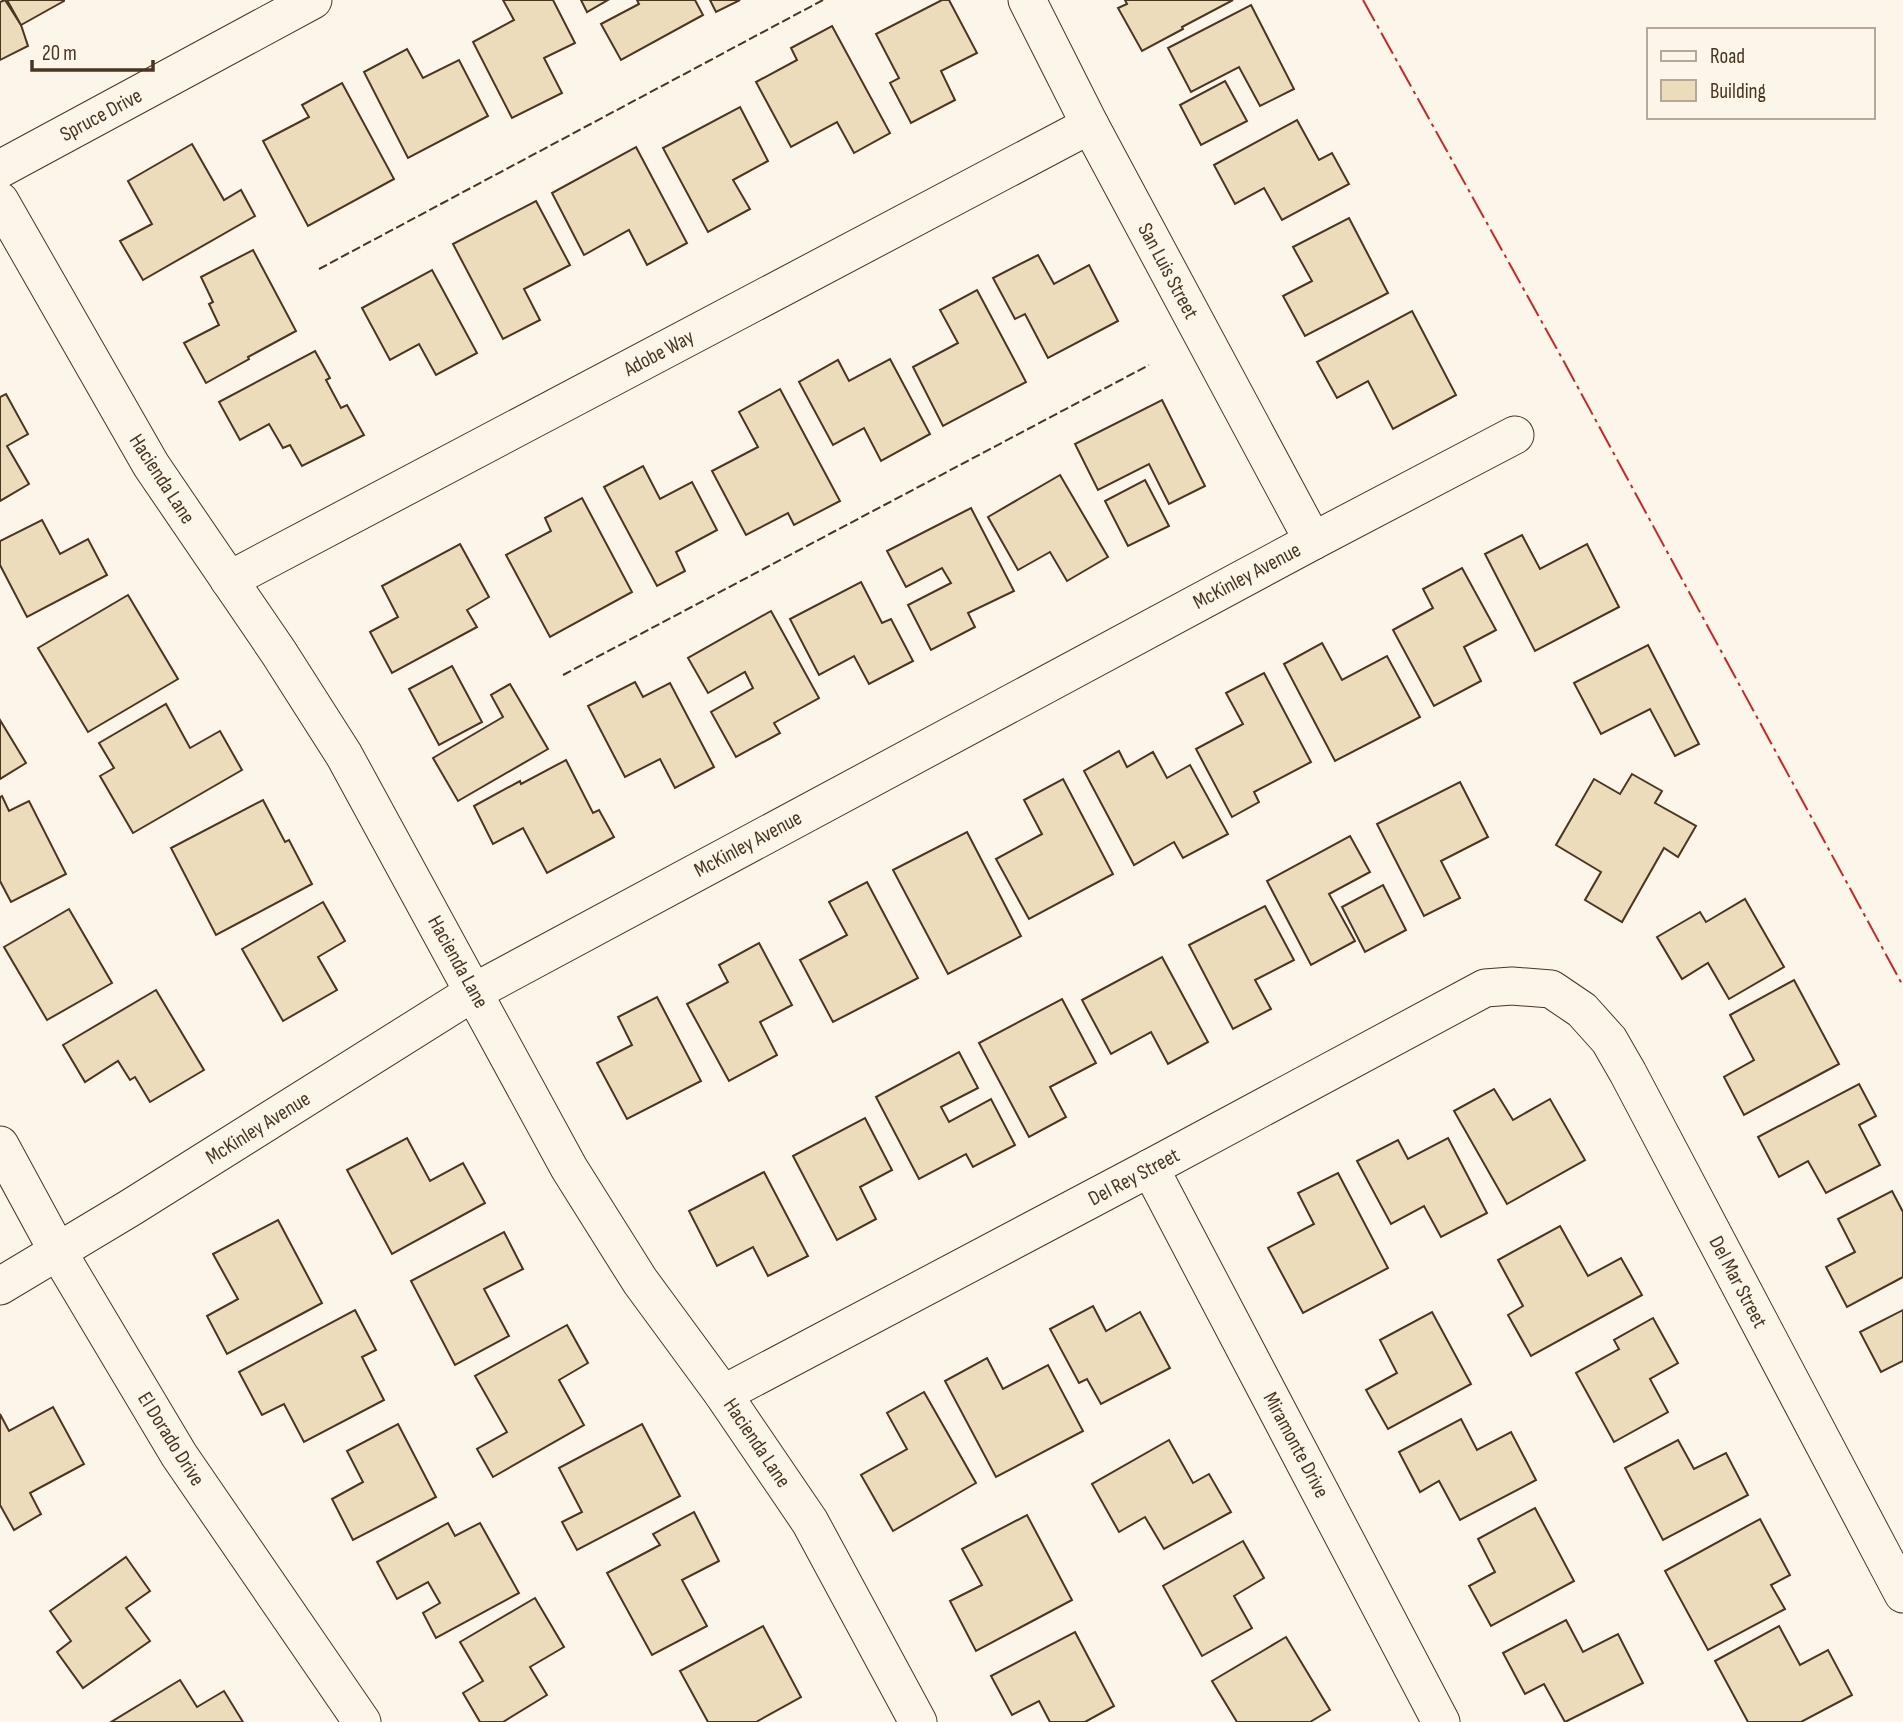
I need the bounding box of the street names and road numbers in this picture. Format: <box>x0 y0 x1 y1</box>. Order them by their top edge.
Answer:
street label: Spruce Drive <box>56 83 146 147</box>
street label: San Luis Street <box>1132 219 1204 323</box>
street label: Adobe Way <box>619 324 698 382</box>
street label: Hacienda Lane <box>124 429 200 529</box>
street label: McKinley Avenue <box>1189 537 1305 615</box>
street label: McKinley Avenue <box>690 805 806 883</box>
street label: Hacienda Lane <box>422 911 494 1013</box>
street label: McKinley Avenue <box>201 1086 315 1170</box>
street label: Del Rey Street <box>1084 1143 1184 1211</box>
street label: Del Mar Street <box>1703 1232 1773 1332</box>
street label: El Dorado Drive <box>132 1387 210 1491</box>
street label: Miramonte Drive <box>1258 1388 1334 1502</box>
street label: Hacienda Lane <box>718 1394 796 1492</box>

